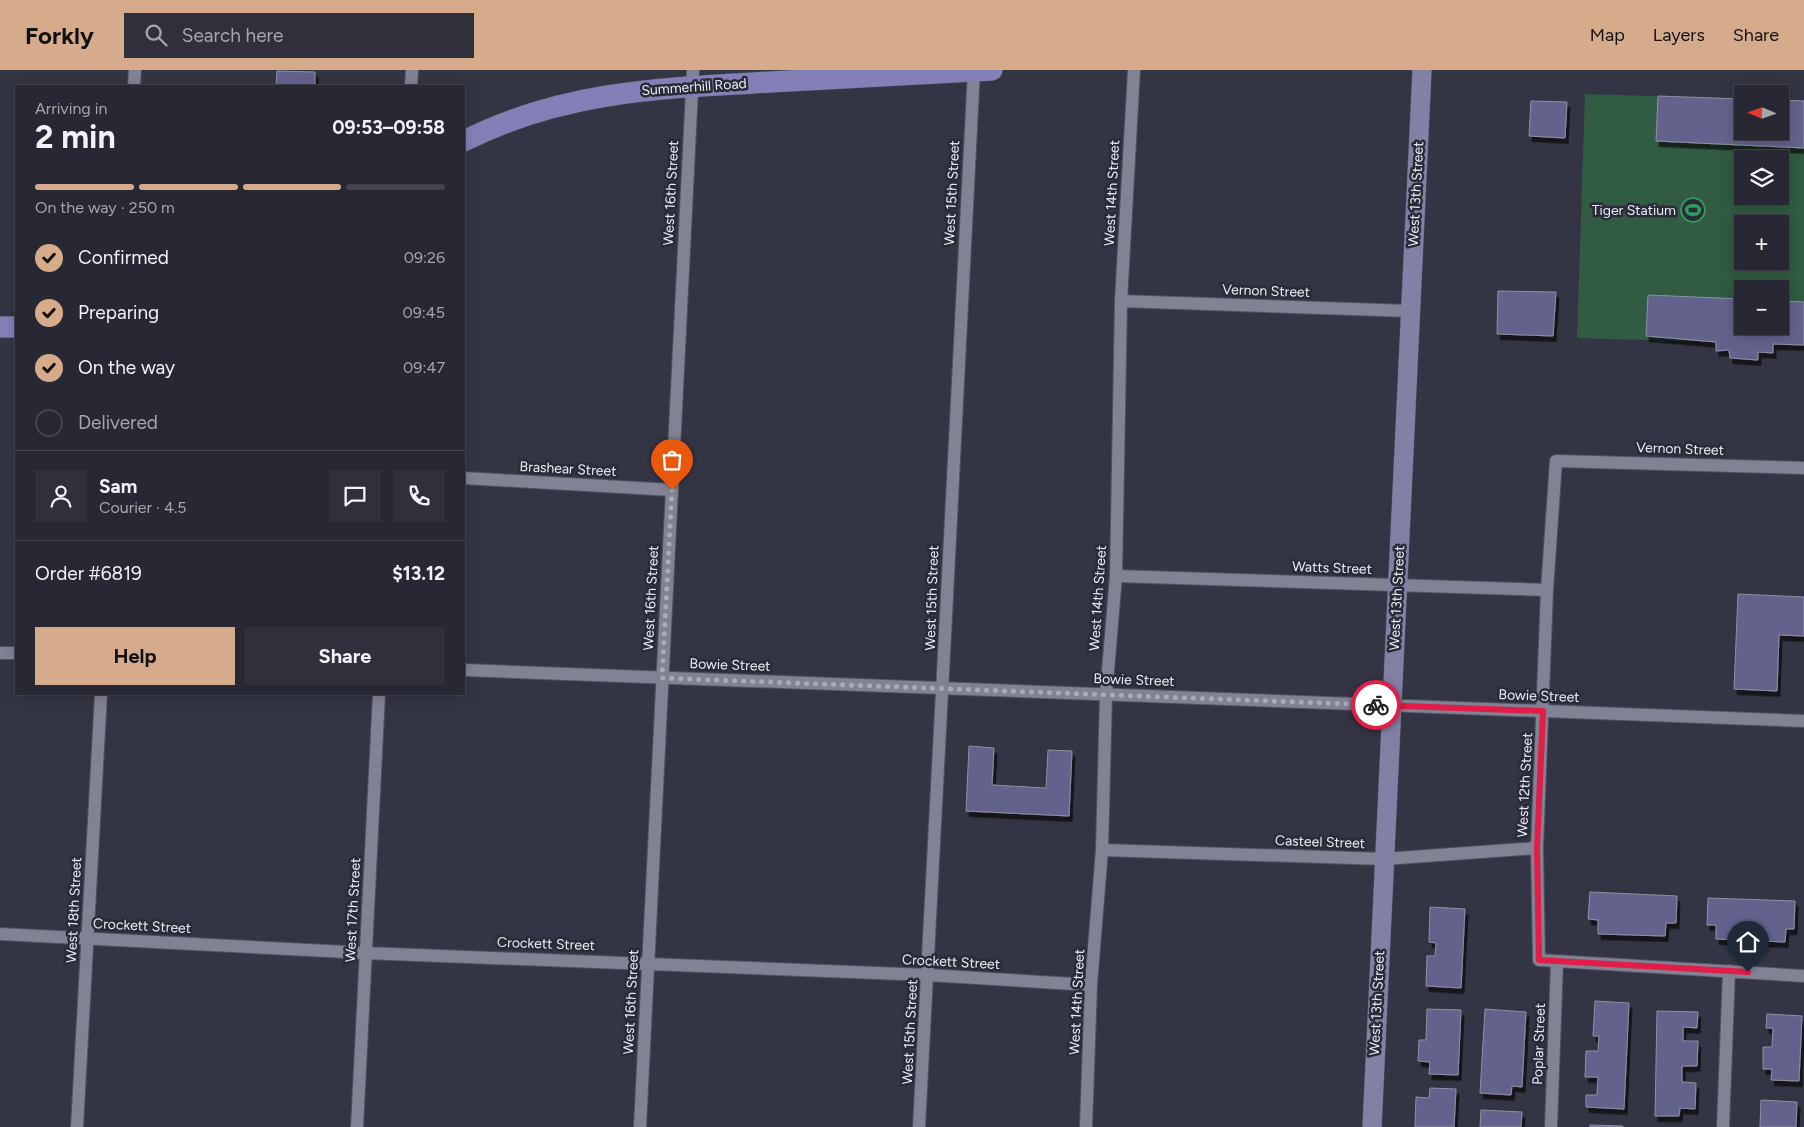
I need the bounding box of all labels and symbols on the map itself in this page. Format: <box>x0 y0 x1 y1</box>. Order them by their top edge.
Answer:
street label: Summerhill Road <box>641 75 747 99</box>
north arrow <box>1734 85 1789 140</box>
street label: West 16th Street <box>660 140 682 246</box>
street label: West 15th Street <box>941 140 963 246</box>
street label: West 14th Street <box>1101 140 1123 246</box>
street label: West 13th Street <box>1405 141 1427 247</box>
sports icon: Tiger Statium <box>1680 197 1706 223</box>
place label: Tiger Statium <box>1592 202 1676 219</box>
street label: Vernon Street <box>1222 281 1310 301</box>
pin <box>651 439 693 490</box>
street label: Vernon Street <box>1636 439 1724 459</box>
street label: Brashear Street <box>519 458 617 480</box>
street label: West 16th Street <box>640 545 662 651</box>
street label: West 15th Street <box>922 545 942 651</box>
street label: West 14th Street <box>1086 545 1110 651</box>
street label: West 13th Street <box>1386 545 1408 651</box>
street label: Watts Street <box>1292 558 1372 578</box>
street label: Bowie Street <box>689 655 771 675</box>
street label: Bowie Street <box>1093 670 1175 690</box>
courier <box>1351 680 1401 730</box>
street label: Bowie Street <box>1498 686 1580 706</box>
street label: West 12th Street <box>1514 732 1536 838</box>
street label: Casteel Street <box>1275 832 1365 852</box>
street label: West 18th Street <box>63 857 85 963</box>
street label: West 17th Street <box>342 857 364 963</box>
street label: Crockett Street <box>93 915 191 937</box>
pin <box>1727 921 1769 972</box>
street label: Crockett Street <box>497 934 595 954</box>
street label: West 16th Street <box>620 949 642 1055</box>
street label: West 14th Street <box>1066 949 1088 1055</box>
street label: West 13th Street <box>1366 950 1388 1056</box>
street label: Crockett Street <box>902 951 1000 973</box>
street label: West 15th Street <box>899 979 921 1085</box>
street label: Poplar Street <box>1529 1003 1549 1085</box>

